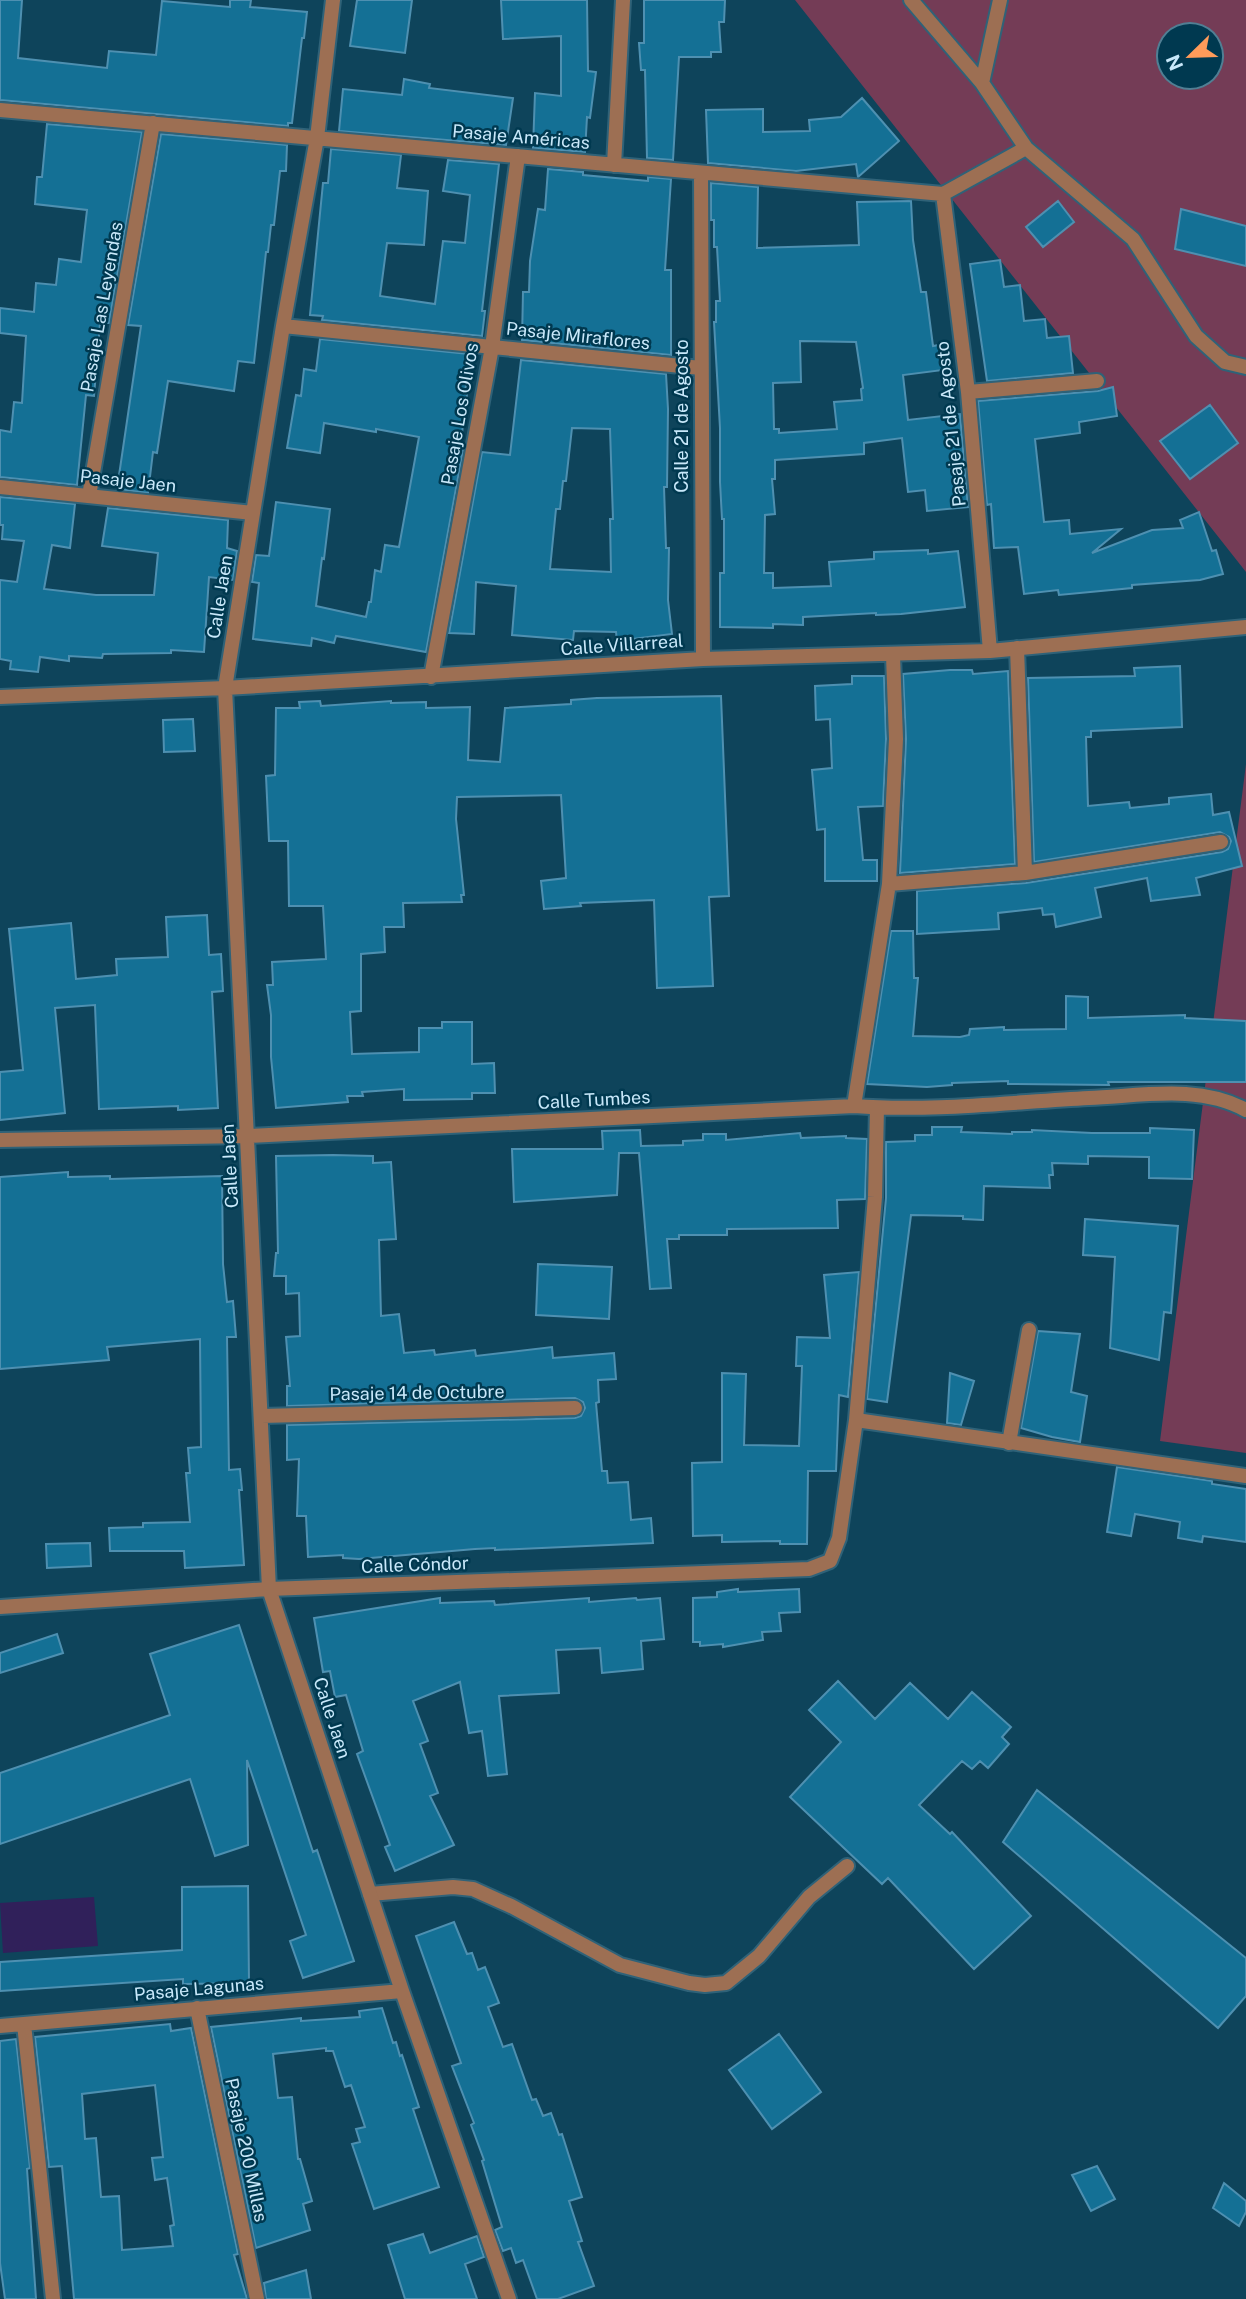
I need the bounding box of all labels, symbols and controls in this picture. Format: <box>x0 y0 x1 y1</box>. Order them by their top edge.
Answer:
north arrow <box>1155 21 1225 91</box>
text: N <box>1161 52 1187 74</box>
street label: Pasaje Américas <box>451 120 591 153</box>
street label: Pasaje Las Leyendas <box>76 220 127 394</box>
street label: Pasaje Miraflores <box>505 317 651 354</box>
street label: Calle 21 de Agosto <box>671 339 692 493</box>
street label: Pasaje 21 de Agosto <box>931 340 970 508</box>
street label: Pasaje Los Olivos <box>437 341 482 487</box>
street label: Pasaje Jaen <box>79 465 177 496</box>
street label: Calle Jaen <box>203 554 236 640</box>
street label: Calle Villarreal <box>560 630 684 659</box>
street label: Calle Tumbes <box>537 1086 651 1113</box>
street label: Calle Jaen <box>217 1123 242 1209</box>
street label: Pasaje 14 de Octubre <box>329 1380 505 1405</box>
street label: Calle Cóndor <box>361 1552 469 1577</box>
street label: Calle Jaen <box>309 1674 356 1761</box>
street label: Pasaje Lagunas <box>133 1972 265 2005</box>
street label: Pasaje 200 Millas <box>221 2076 272 2224</box>

